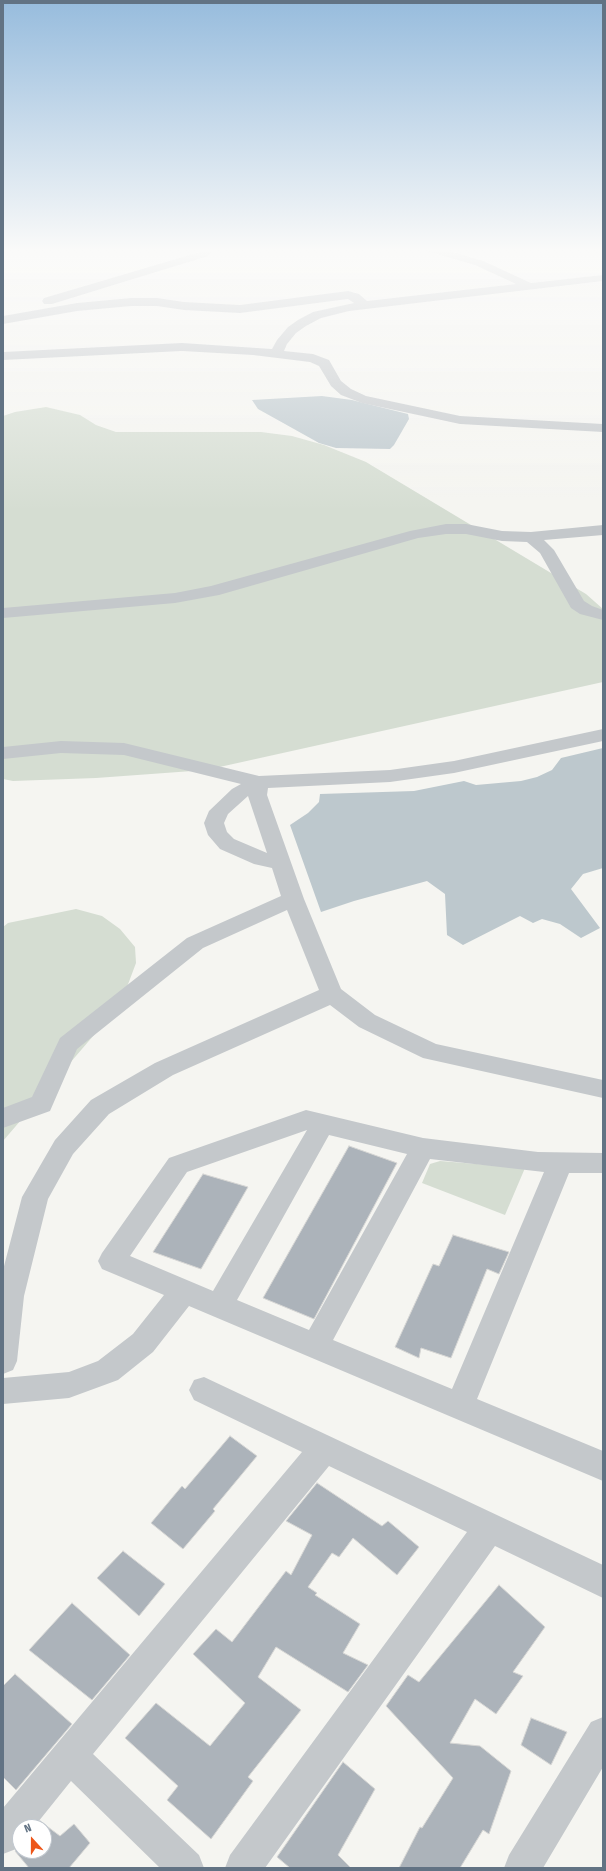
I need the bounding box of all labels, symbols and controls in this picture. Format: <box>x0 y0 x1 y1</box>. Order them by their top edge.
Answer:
north arrow <box>12 1819 52 1859</box>
text: N <box>22 1821 33 1836</box>

